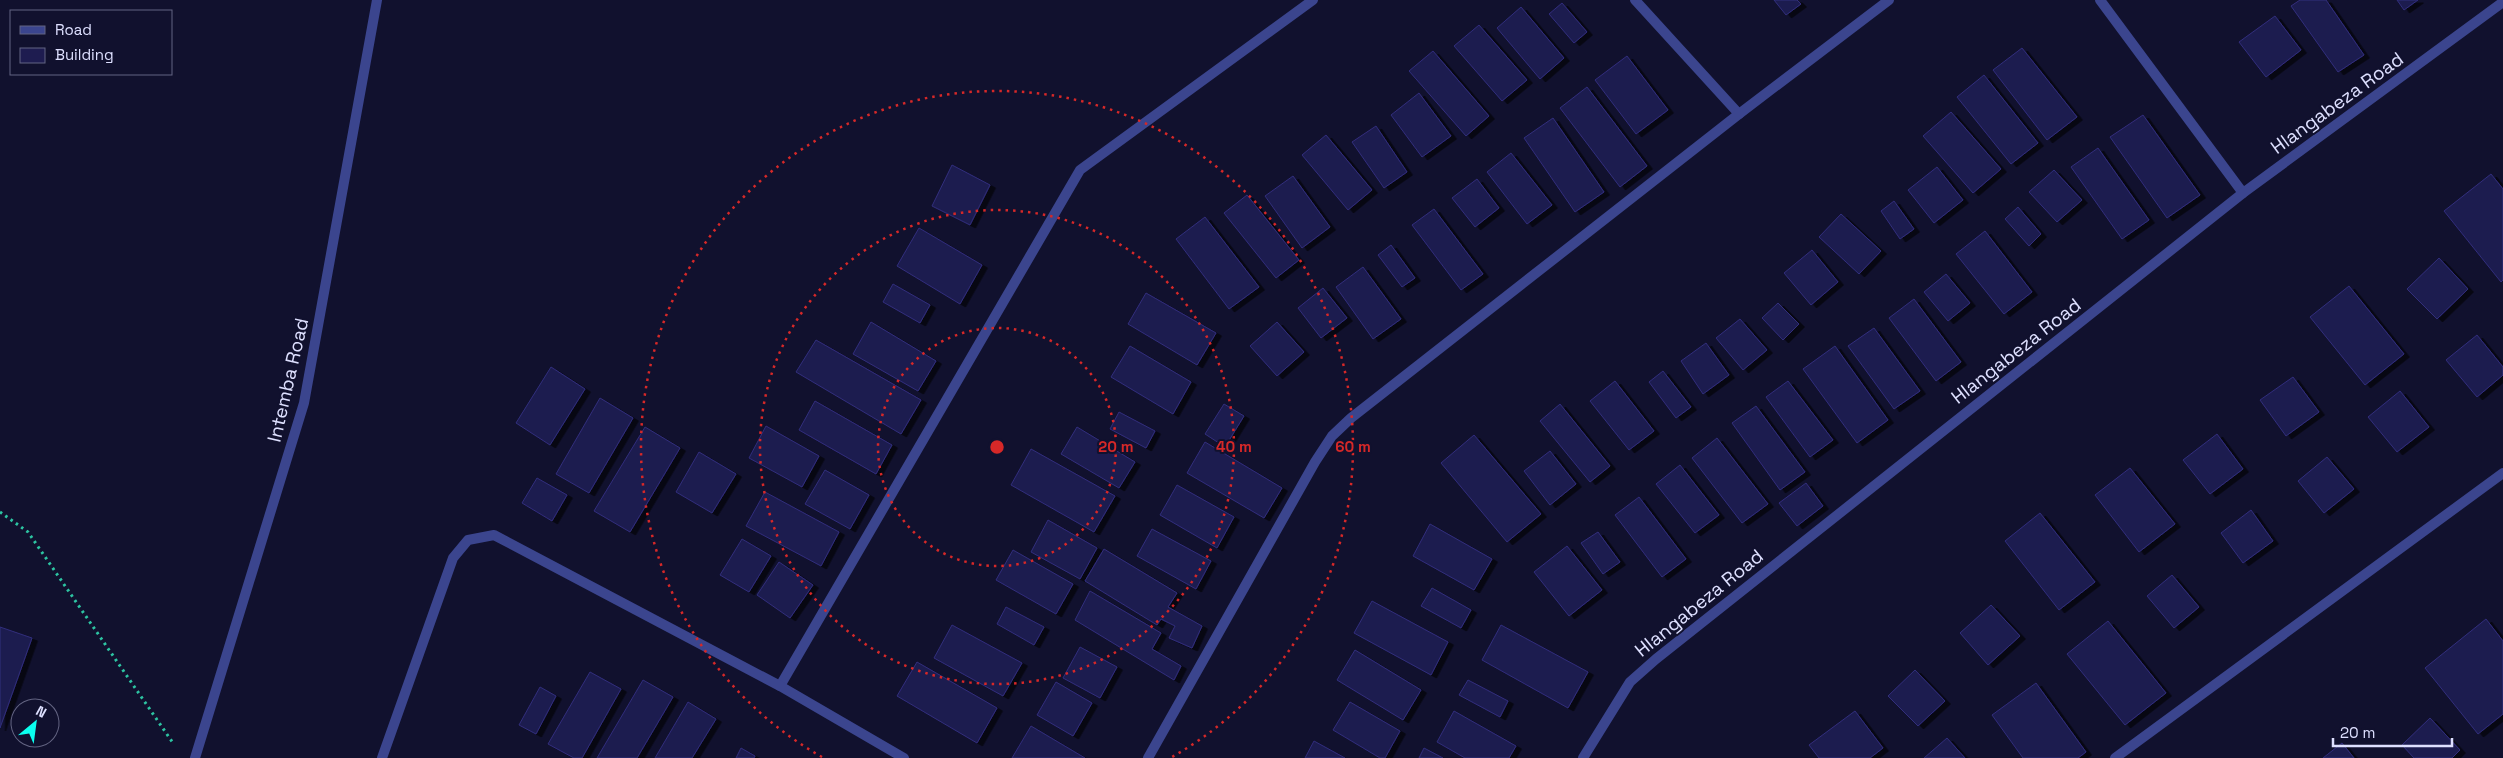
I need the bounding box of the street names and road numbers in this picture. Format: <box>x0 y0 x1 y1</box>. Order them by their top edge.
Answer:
street label: Hlangabeza Road <box>2266 46 2408 160</box>
street label: Hlangabeza Road <box>1946 292 2086 410</box>
street label: Intemba Road <box>262 315 314 445</box>
street label: Hlangabeza Road <box>1630 543 1768 663</box>

